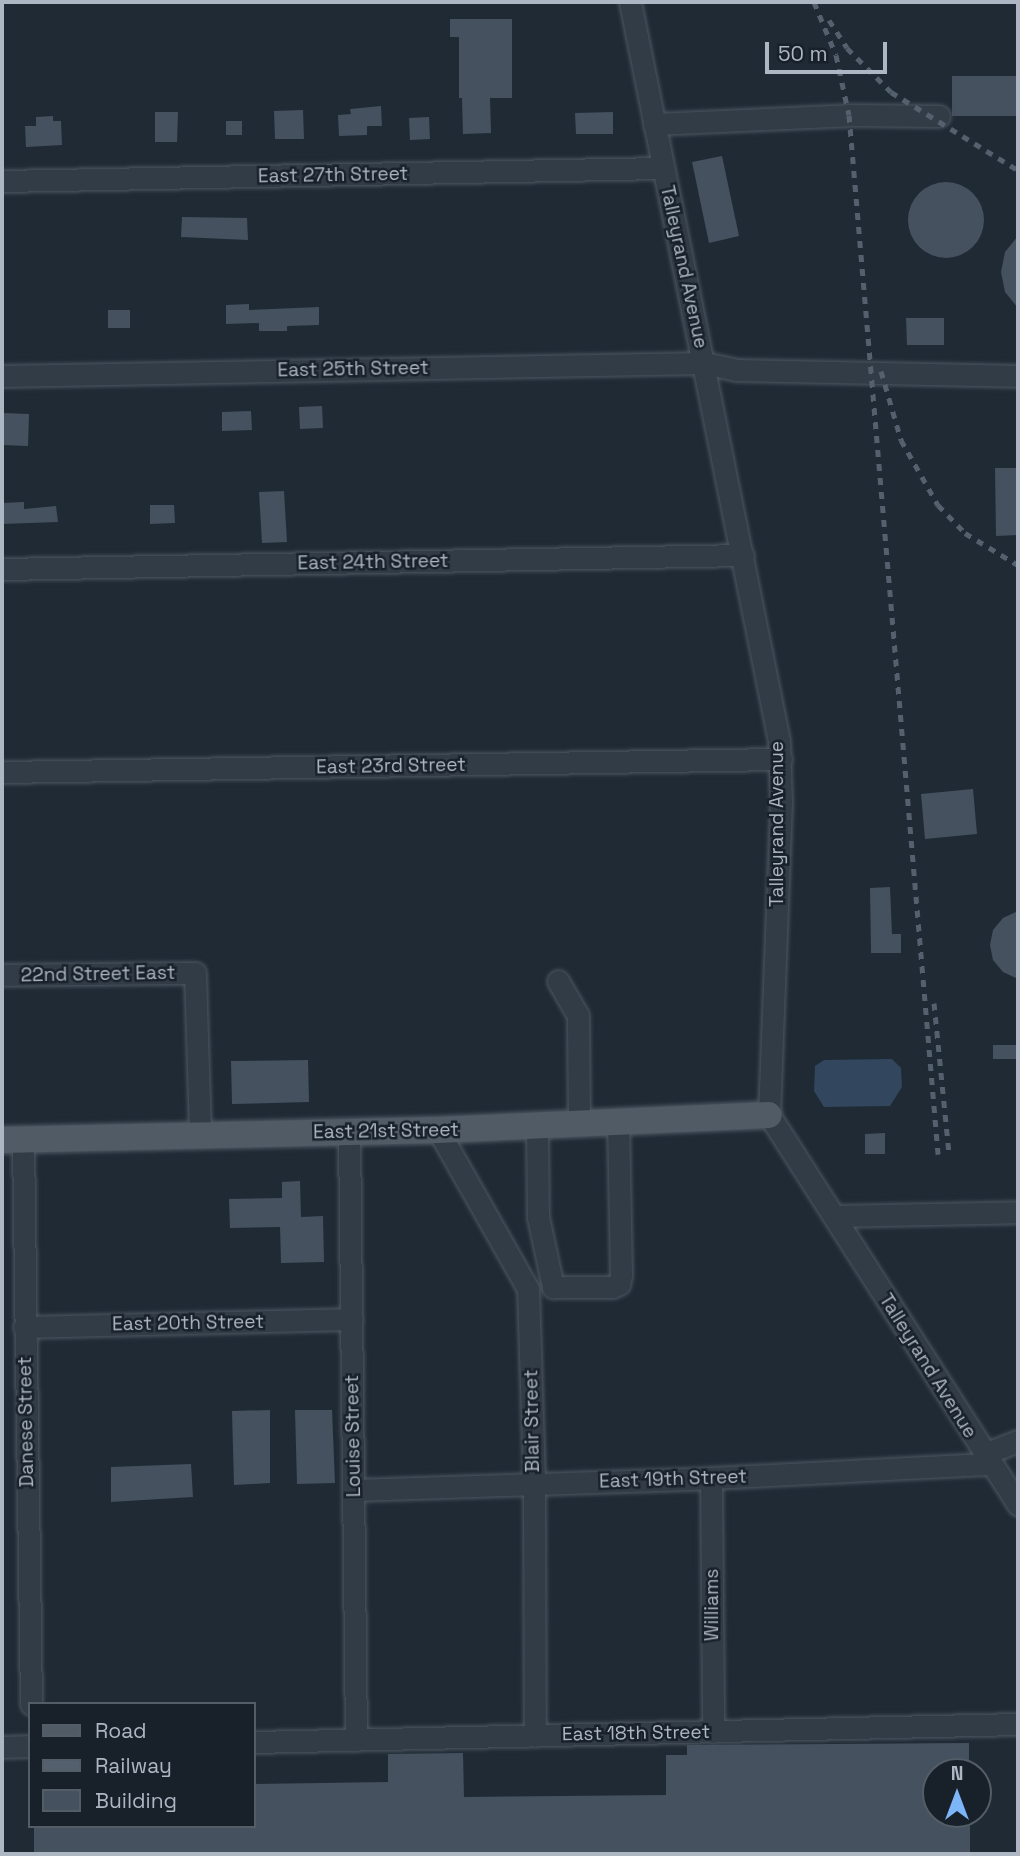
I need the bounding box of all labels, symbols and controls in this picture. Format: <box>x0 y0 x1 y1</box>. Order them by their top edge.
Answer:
scale bar <box>768 28 890 72</box>
text: 50 m <box>778 40 828 67</box>
street label: East 27th Street <box>258 162 408 188</box>
street label: Talleyrand Avenue <box>656 183 712 351</box>
street label: East 25th Street <box>277 356 429 382</box>
street label: East 24th Street <box>297 549 449 575</box>
street label: Talleyrand Avenue <box>766 741 788 907</box>
street label: East 23rd Street <box>316 753 466 779</box>
street label: 22nd Street East <box>20 961 176 987</box>
street label: East 21st Street <box>313 1118 459 1144</box>
street label: Talleyrand Avenue <box>874 1289 982 1443</box>
street label: East 20th Street <box>112 1310 264 1336</box>
street label: Danese Street <box>13 1356 39 1488</box>
street label: Blair Street <box>520 1369 544 1473</box>
street label: Louise Street <box>341 1375 365 1497</box>
street label: East 19th Street <box>599 1465 747 1493</box>
street label: Williams <box>701 1569 723 1641</box>
legend <box>28 1702 256 1828</box>
text: Road <box>95 1717 147 1744</box>
street label: East 18th Street <box>562 1720 710 1746</box>
text: Railway <box>95 1752 172 1779</box>
north arrow <box>922 1758 992 1828</box>
text: N <box>951 1761 963 1786</box>
text: Building <box>95 1787 177 1814</box>

